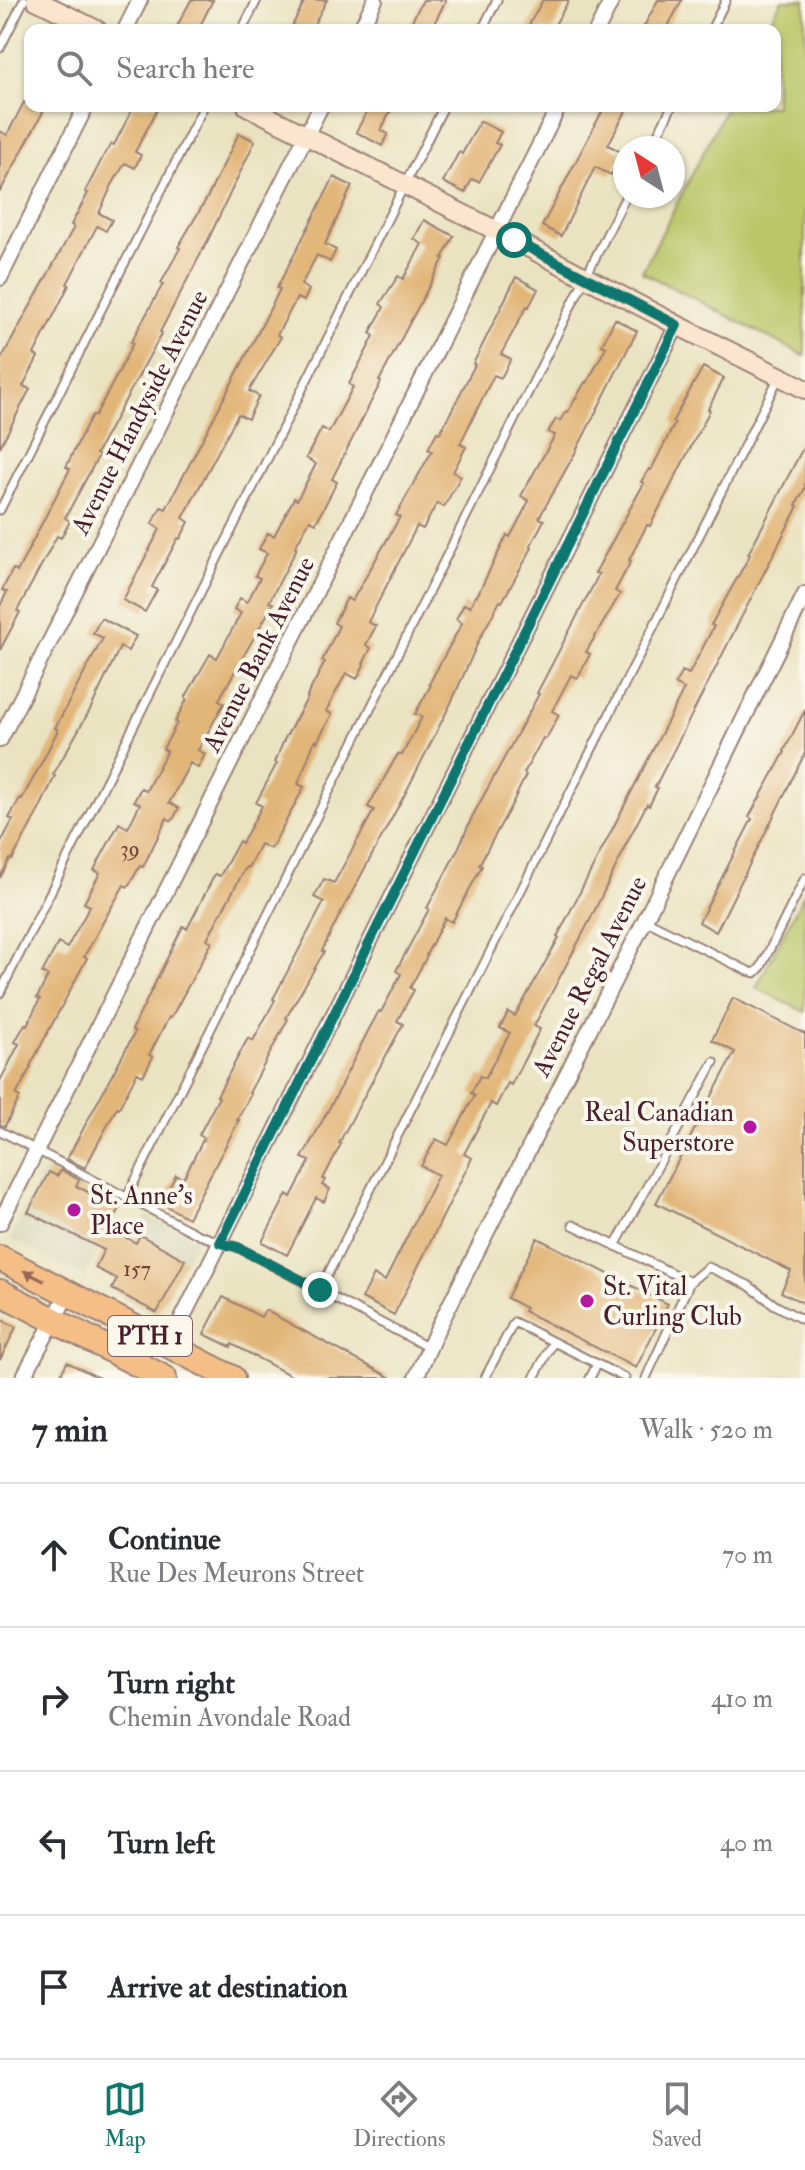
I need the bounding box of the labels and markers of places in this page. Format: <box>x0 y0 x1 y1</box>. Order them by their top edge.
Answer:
place label: Real Canadian Superstore <box>584 1097 734 1160</box>
marker: Real Canadian Superstore <box>741 1118 759 1136</box>
place label: St. Anne's Place <box>90 1180 193 1242</box>
marker: St. Anne's Place <box>65 1201 83 1219</box>
place label: St. Vital Curling Club <box>603 1271 742 1333</box>
marker: St. Vital Curling Club <box>578 1292 596 1310</box>

